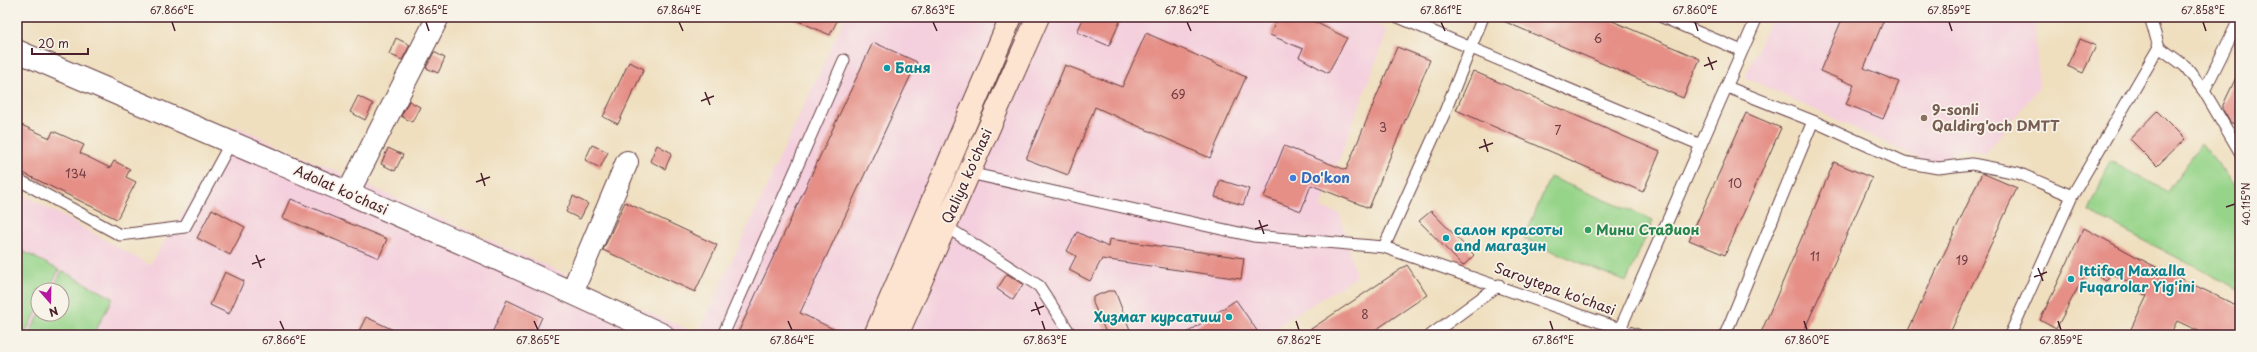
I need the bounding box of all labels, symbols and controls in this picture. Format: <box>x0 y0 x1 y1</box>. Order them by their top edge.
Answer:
text: 67.866°E <box>150 2 194 17</box>
text: 67.865°E <box>404 2 448 17</box>
text: 67.864°E <box>657 2 701 17</box>
text: 67.863°E <box>911 2 955 17</box>
text: 67.862°E <box>1165 2 1209 17</box>
text: 67.861°E <box>1420 2 1462 17</box>
text: 67.860°E <box>1672 2 1718 17</box>
text: 67.859°E <box>1927 2 1971 17</box>
text: 67.858°E <box>2181 2 2225 17</box>
house number: 6 <box>1594 29 1602 47</box>
scale bar <box>32 30 88 56</box>
text: 20 m <box>38 34 69 52</box>
place label: Баня <box>895 57 931 78</box>
marker: Баня <box>882 63 892 73</box>
house number: 69 <box>1170 85 1186 103</box>
place label: 9-sonli Qaldirg'och DMTT <box>1932 99 2060 136</box>
marker: 9-sonli Qaldirg'och DMTT <box>1919 113 1929 123</box>
house number: 3 <box>1379 118 1387 136</box>
house number: 7 <box>1555 121 1562 139</box>
street label: Qaliya ko'chasi <box>936 125 997 227</box>
street label: Adolat ko'chasi <box>291 159 392 220</box>
house number: 134 <box>65 164 87 182</box>
place label: Do'kon <box>1301 167 1350 188</box>
marker: Do'kon <box>1288 173 1298 183</box>
house number: 10 <box>1728 174 1742 192</box>
text: 40.115°N <box>2238 182 2253 225</box>
place label: салон красоты and магазин <box>1454 219 1563 256</box>
place label: Мини Стадион <box>1596 219 1700 240</box>
marker: Мини Стадион <box>1583 225 1593 235</box>
marker: салон красоты and магазин <box>1441 233 1451 243</box>
house number: 11 <box>1810 247 1820 265</box>
house number: 19 <box>1956 251 1968 269</box>
street label: Saroytepa ko'chasi <box>1491 257 1619 320</box>
place label: Ittifoq Maxalla Fuqarolar Yig'ini <box>2079 260 2195 297</box>
marker: Ittifoq Maxalla Fuqarolar Yig'ini <box>2066 274 2076 284</box>
north arrow <box>30 282 70 322</box>
text: N <box>46 302 61 321</box>
house number: 8 <box>1361 305 1369 323</box>
place label: Хизмат курсатиш <box>1094 306 1221 327</box>
marker: Хизмат курсатиш <box>1224 312 1234 322</box>
text: 67.866°E <box>262 332 306 347</box>
text: 67.865°E <box>516 332 560 347</box>
text: 67.864°E <box>770 332 814 347</box>
text: 67.863°E <box>1023 332 1067 347</box>
text: 67.862°E <box>1277 332 1321 347</box>
text: 67.861°E <box>1532 332 1574 347</box>
text: 67.860°E <box>1784 332 1830 347</box>
text: 67.859°E <box>2039 332 2083 347</box>

